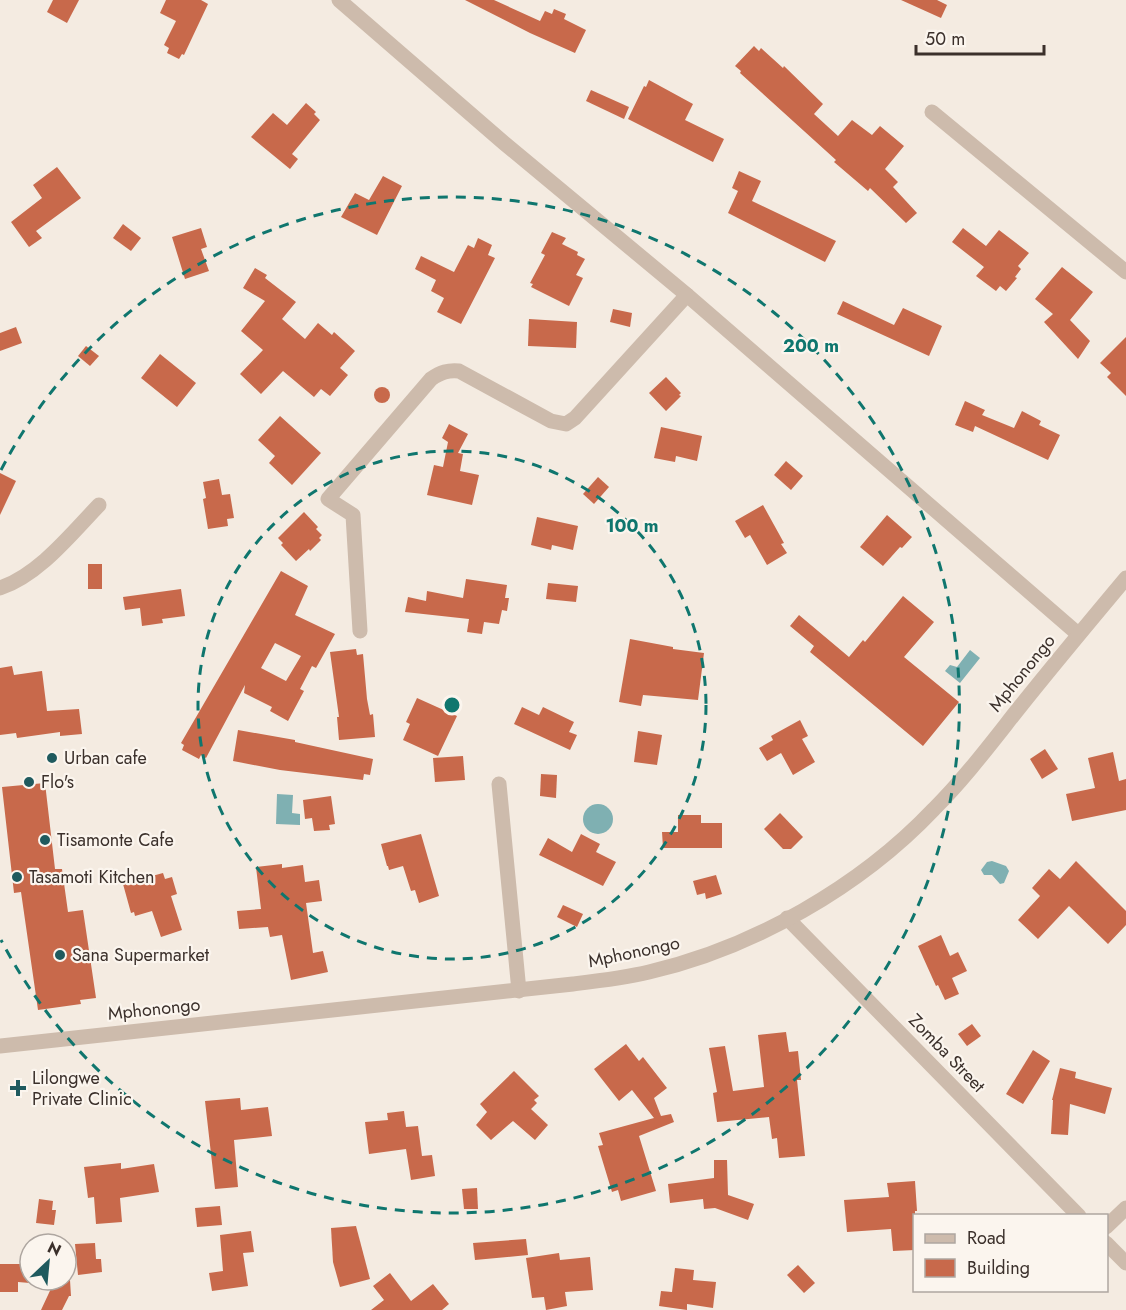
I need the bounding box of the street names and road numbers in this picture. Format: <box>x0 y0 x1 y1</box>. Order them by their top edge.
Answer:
street label: Mphonongo <box>983 629 1061 717</box>
street label: Mphonongo <box>586 930 682 974</box>
street label: Mphonongo <box>106 991 202 1027</box>
street label: Zomba Street <box>903 1008 992 1099</box>

